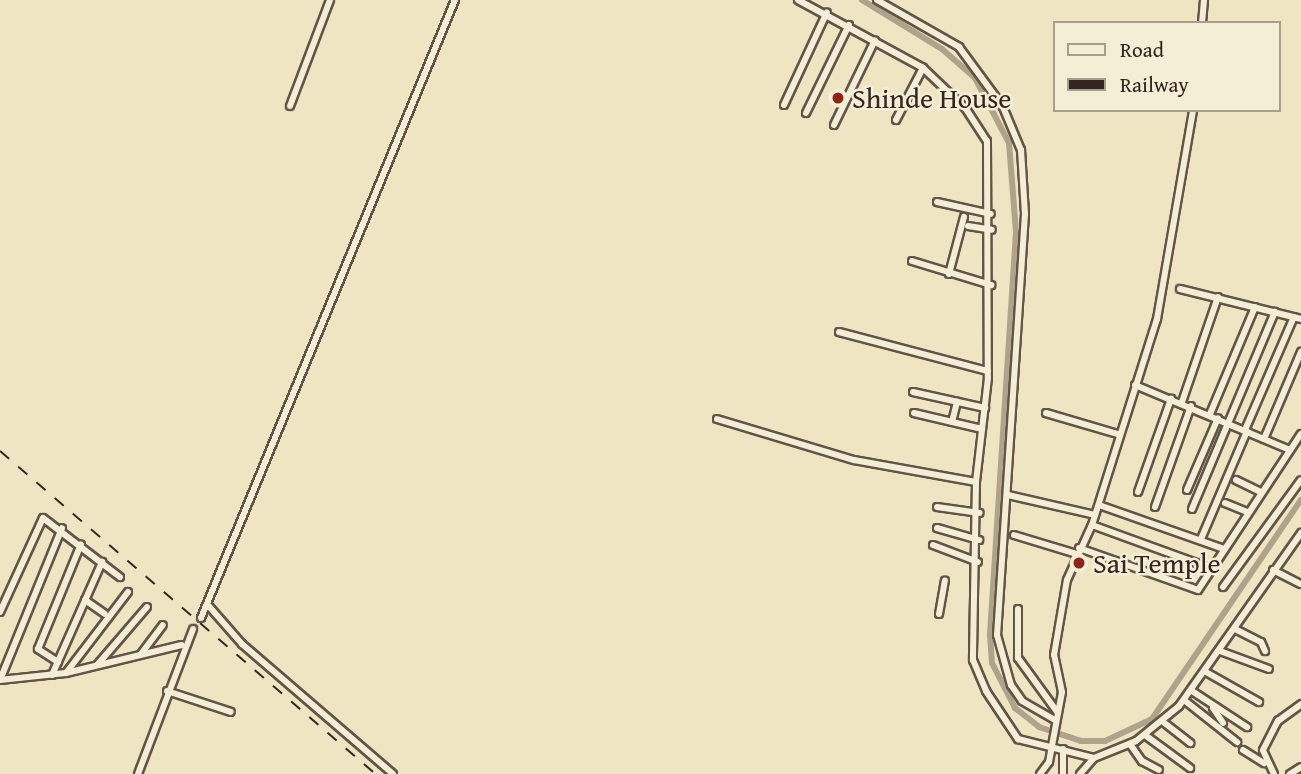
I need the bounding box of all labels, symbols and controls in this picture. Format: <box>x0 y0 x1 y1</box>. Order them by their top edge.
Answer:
legend <box>1052 21 1280 112</box>
text: Road <box>1120 34 1164 65</box>
text: Railway <box>1120 69 1189 100</box>
place label: Shinde House <box>852 81 1011 115</box>
marker: Shinde House <box>830 90 846 106</box>
place label: Sai Temple <box>1093 546 1221 580</box>
marker: Sai Temple <box>1071 555 1087 571</box>

